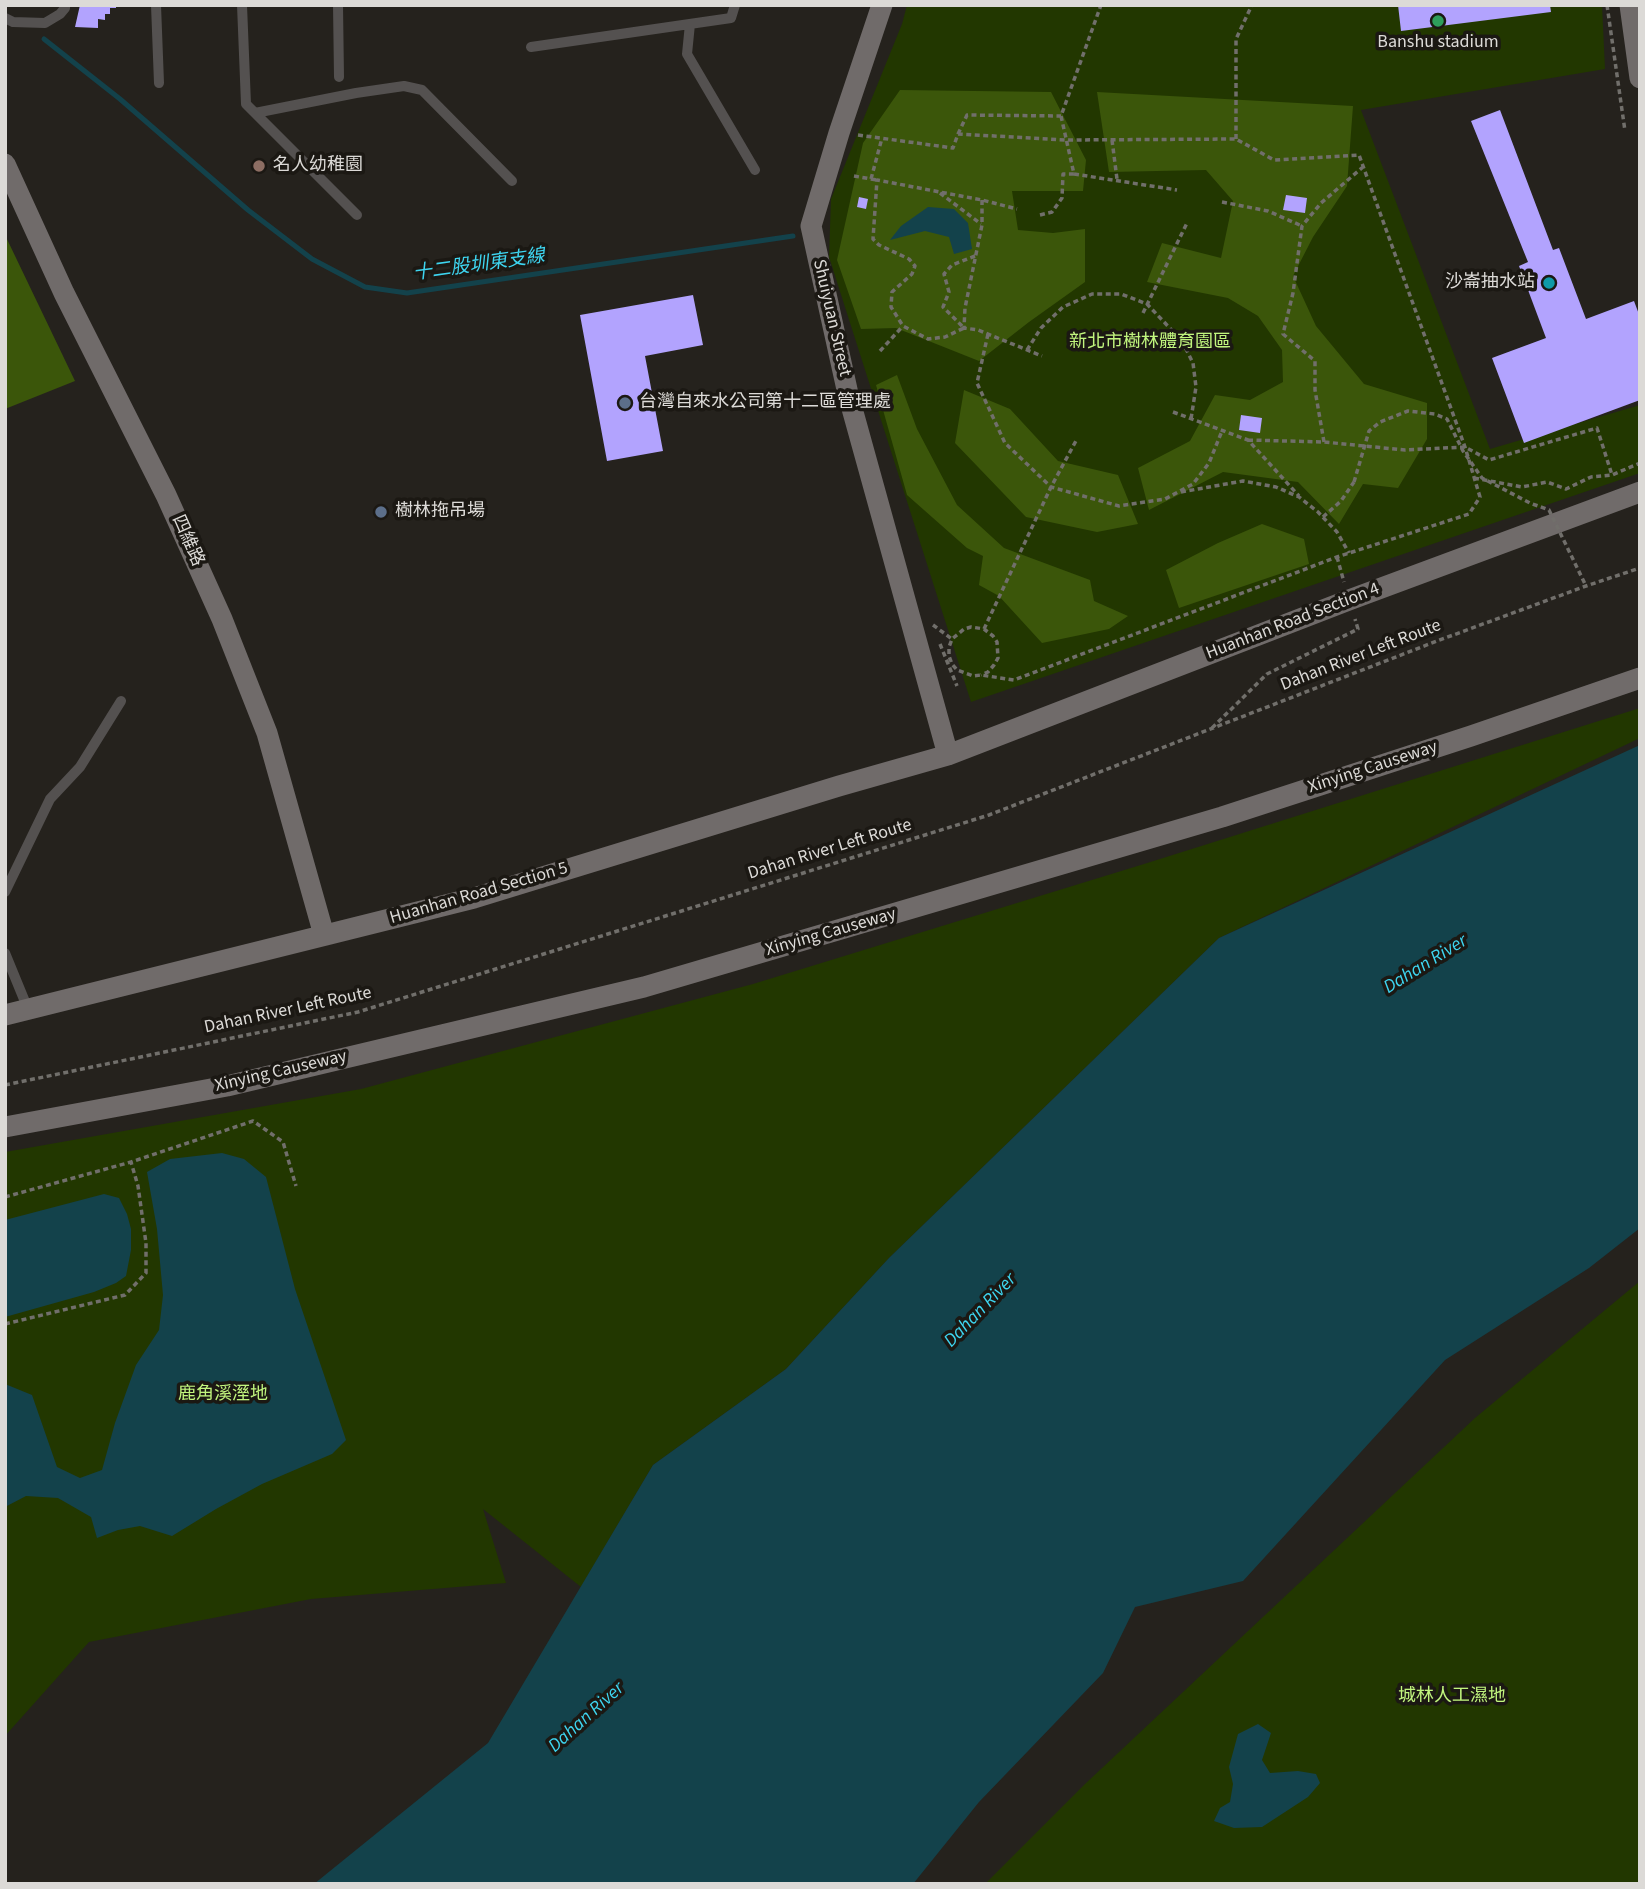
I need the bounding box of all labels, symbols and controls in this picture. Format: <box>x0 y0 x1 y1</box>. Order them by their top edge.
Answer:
marker: Banshu stadium <box>1430 13 1446 29</box>
place label: Banshu stadium <box>1377 32 1499 54</box>
place label: 名人幼稚園 <box>273 155 363 177</box>
marker: 名人幼稚園 <box>251 158 267 174</box>
water label: 十二股圳東支線 <box>412 245 546 287</box>
street label: Shuiyuan Street <box>807 257 855 379</box>
place label: 沙崙抽水站 <box>1445 272 1535 294</box>
marker: 沙崙抽水站 <box>1541 275 1557 291</box>
park label: 新北市樹林體育園區 <box>1069 332 1231 354</box>
place label: 台灣自來水公司第十二區管理處 <box>639 392 891 414</box>
marker: 台灣自來水公司第十二區管理處 <box>617 395 633 411</box>
place label: 樹林拖吊場 <box>395 501 485 523</box>
marker: 樹林拖吊場 <box>373 504 389 520</box>
street label: 四維路 <box>166 512 208 570</box>
street label: Huanhan Road Section 4 <box>1203 579 1383 665</box>
street label: Dahan River Left Route <box>1278 615 1444 697</box>
street label: Xinying Causeway <box>1306 737 1440 799</box>
street label: Dahan River Left Route <box>745 815 915 885</box>
street label: Huanhan Road Section 5 <box>387 858 571 930</box>
street label: Xinying Causeway <box>763 904 899 962</box>
water label: Dahan River <box>1380 930 1472 1000</box>
street label: Dahan River Left Route <box>202 983 374 1039</box>
street label: Xinying Causeway <box>213 1046 349 1098</box>
water label: Dahan River <box>940 1269 1022 1353</box>
park label: 鹿角溪溼地 <box>178 1384 268 1406</box>
water label: Dahan River <box>544 1678 630 1758</box>
park label: 城林人工濕地 <box>1398 1686 1506 1708</box>

